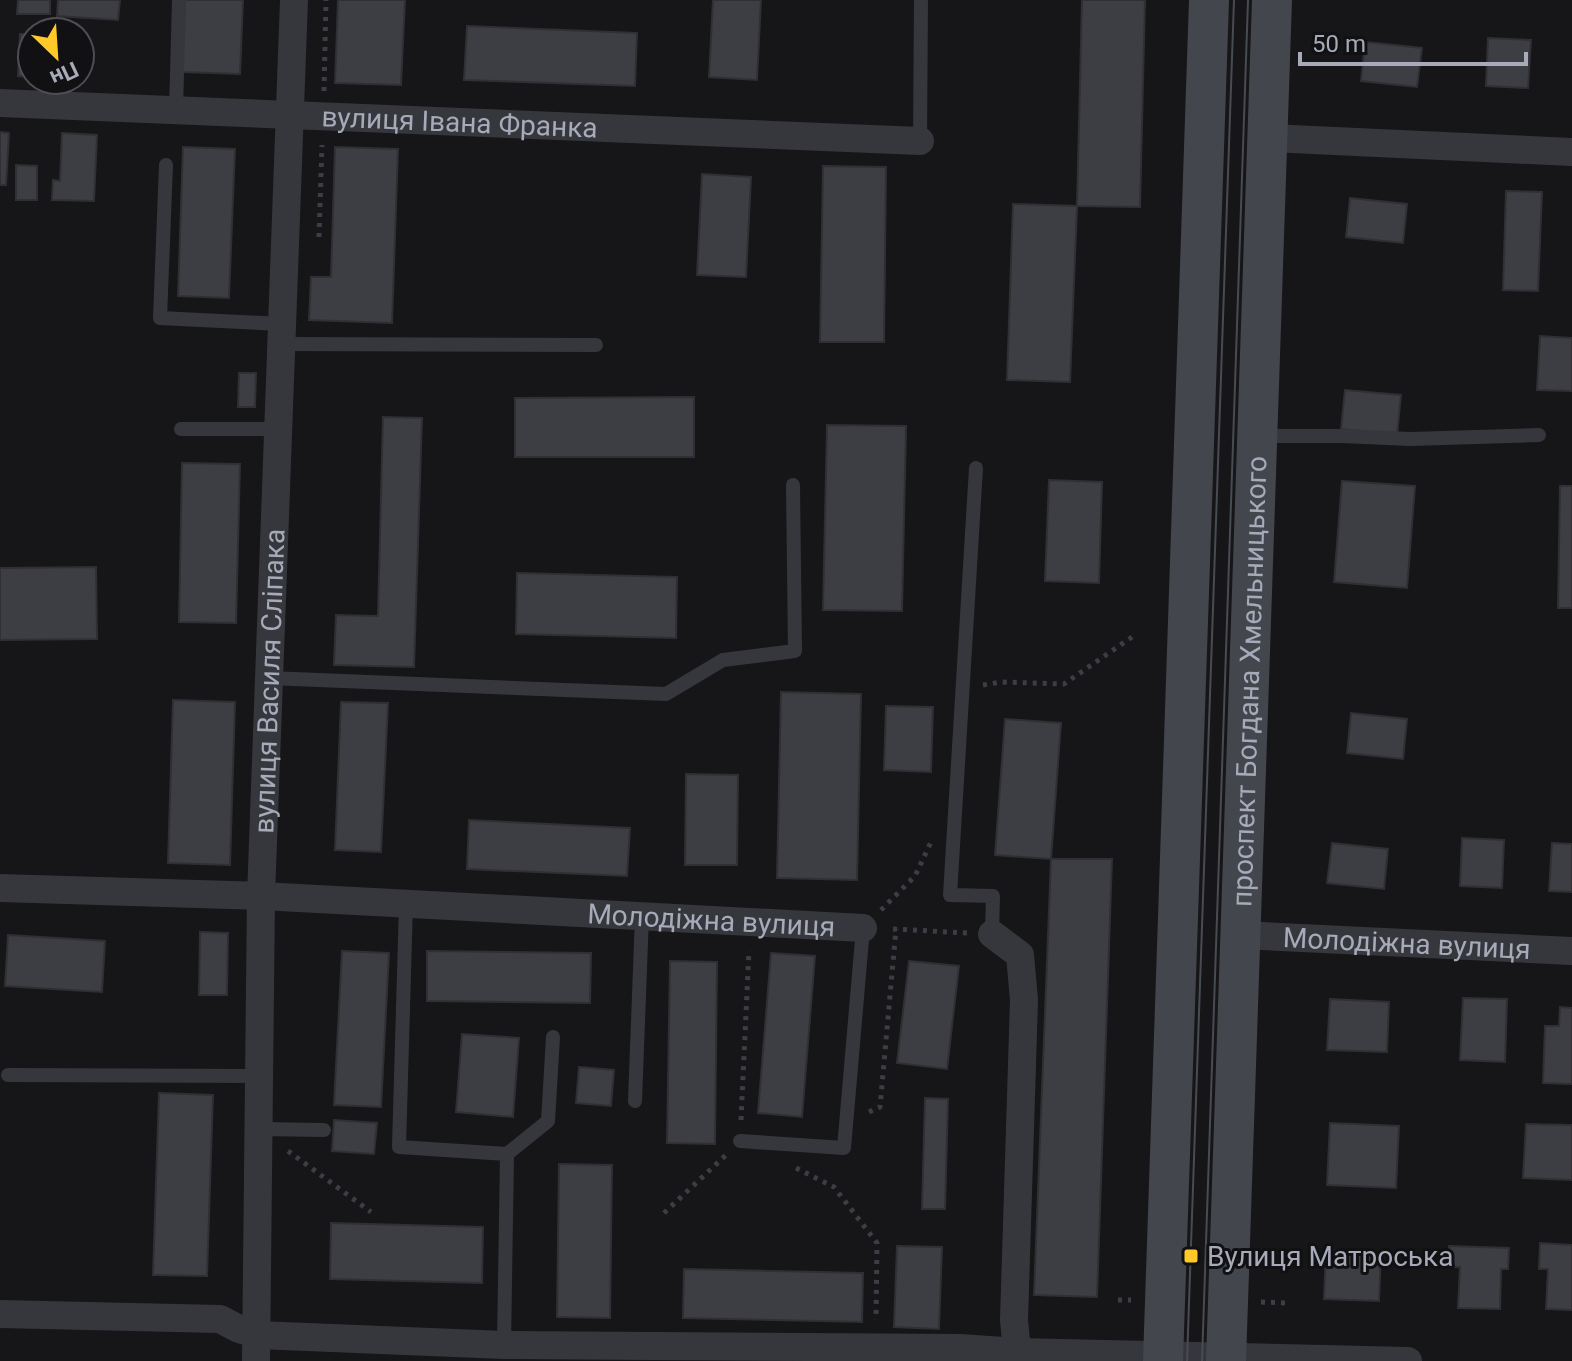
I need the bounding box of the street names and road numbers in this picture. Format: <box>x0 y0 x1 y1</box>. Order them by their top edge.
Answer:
street label: вулиця Івана Франка <box>321 100 598 144</box>
street label: проспект Богдана Хмельницького <box>1225 455 1273 907</box>
street label: вулиця Василя Сліпака <box>247 528 291 834</box>
street label: Молодіжна вулиця <box>587 897 836 943</box>
street label: Молодіжна вулиця <box>1282 921 1531 965</box>

